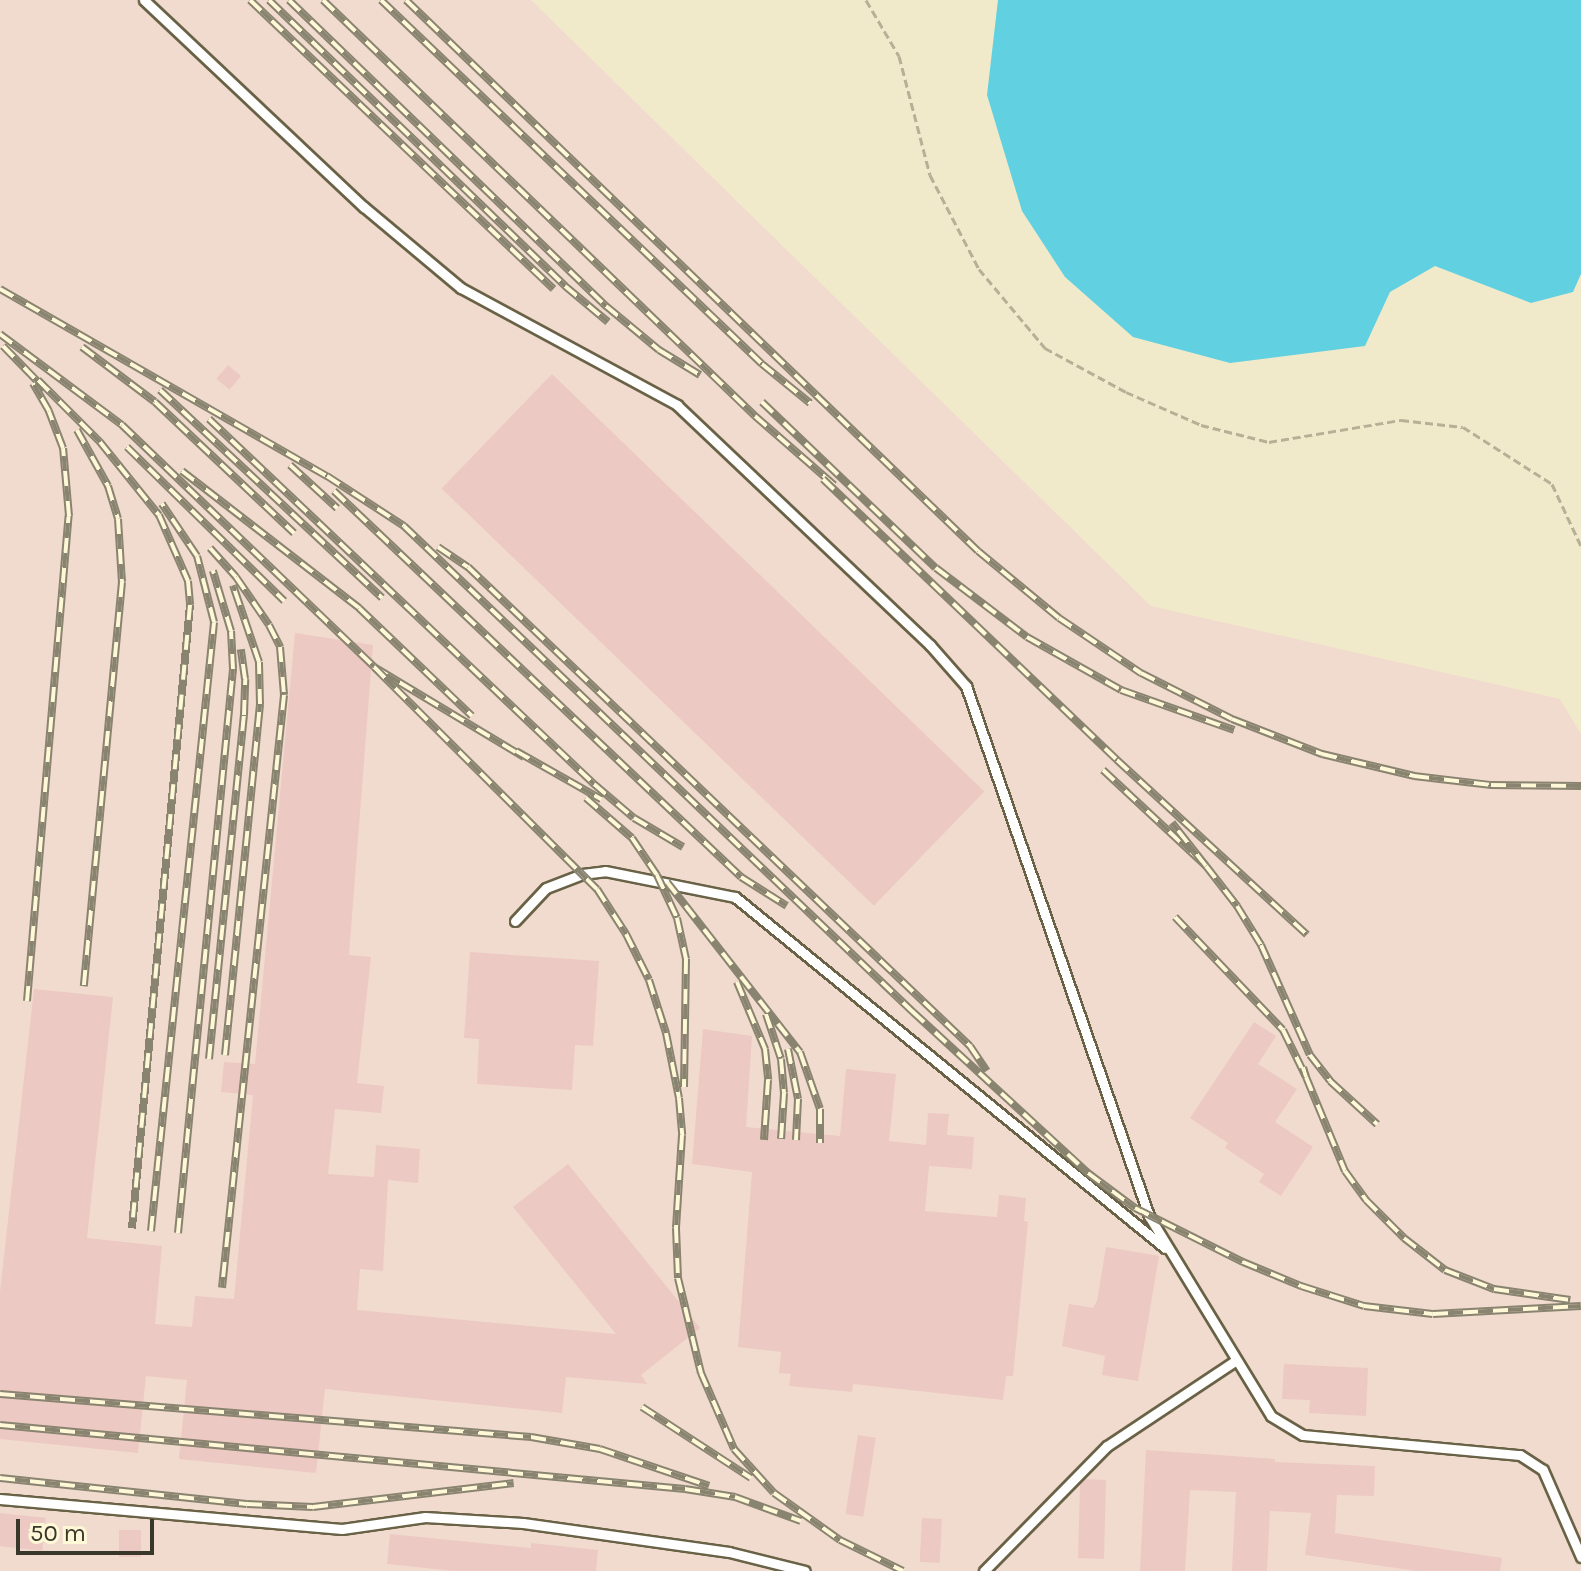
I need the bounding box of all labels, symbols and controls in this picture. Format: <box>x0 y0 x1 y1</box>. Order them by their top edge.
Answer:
scale bar <box>20 1503 158 1553</box>
text: 50 m <box>30 1519 86 1547</box>

